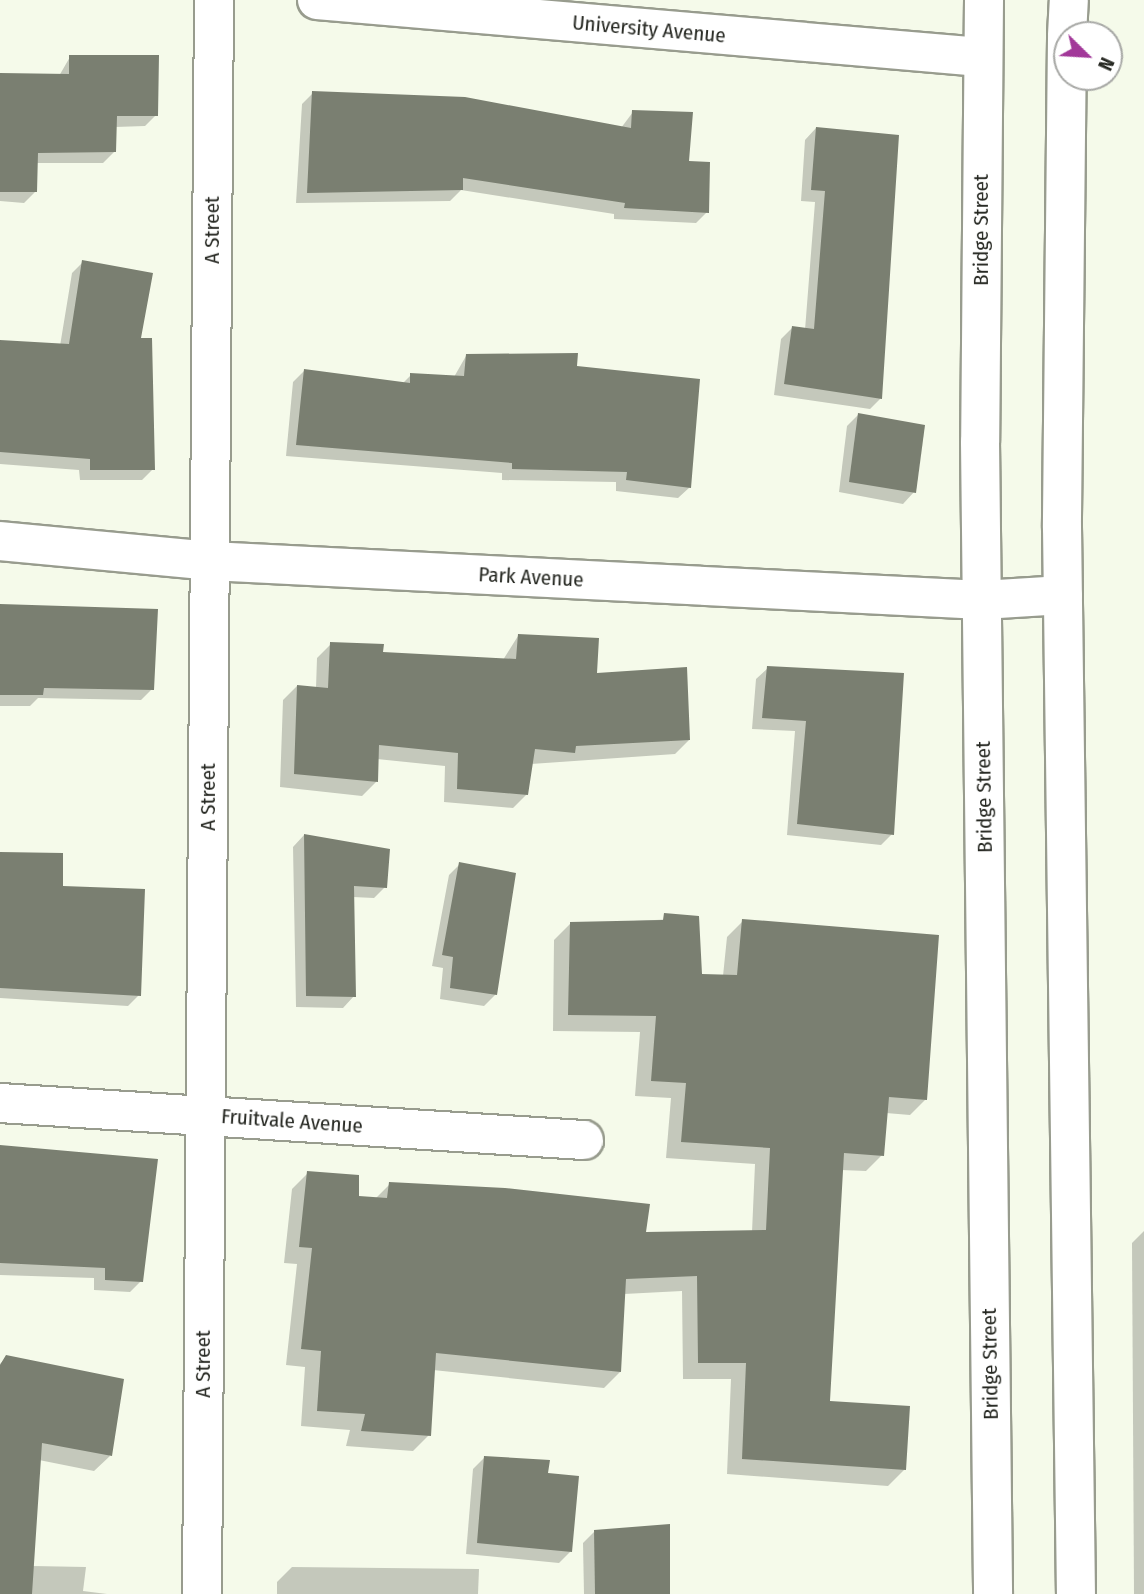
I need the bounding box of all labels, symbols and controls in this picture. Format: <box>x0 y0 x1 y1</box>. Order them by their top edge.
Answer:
street label: University Avenue <box>571 10 727 48</box>
north arrow <box>1053 21 1123 91</box>
text: N <box>1093 54 1119 74</box>
street label: Bridge Street <box>968 174 994 286</box>
street label: A Street <box>199 196 225 264</box>
street label: Park Avenue <box>478 562 584 592</box>
street label: Bridge Street <box>970 741 998 853</box>
street label: A Street <box>195 763 221 831</box>
street label: Fruitvale Avenue <box>220 1103 364 1139</box>
street label: Bridge Street <box>976 1308 1004 1420</box>
street label: A Street <box>190 1330 216 1398</box>

